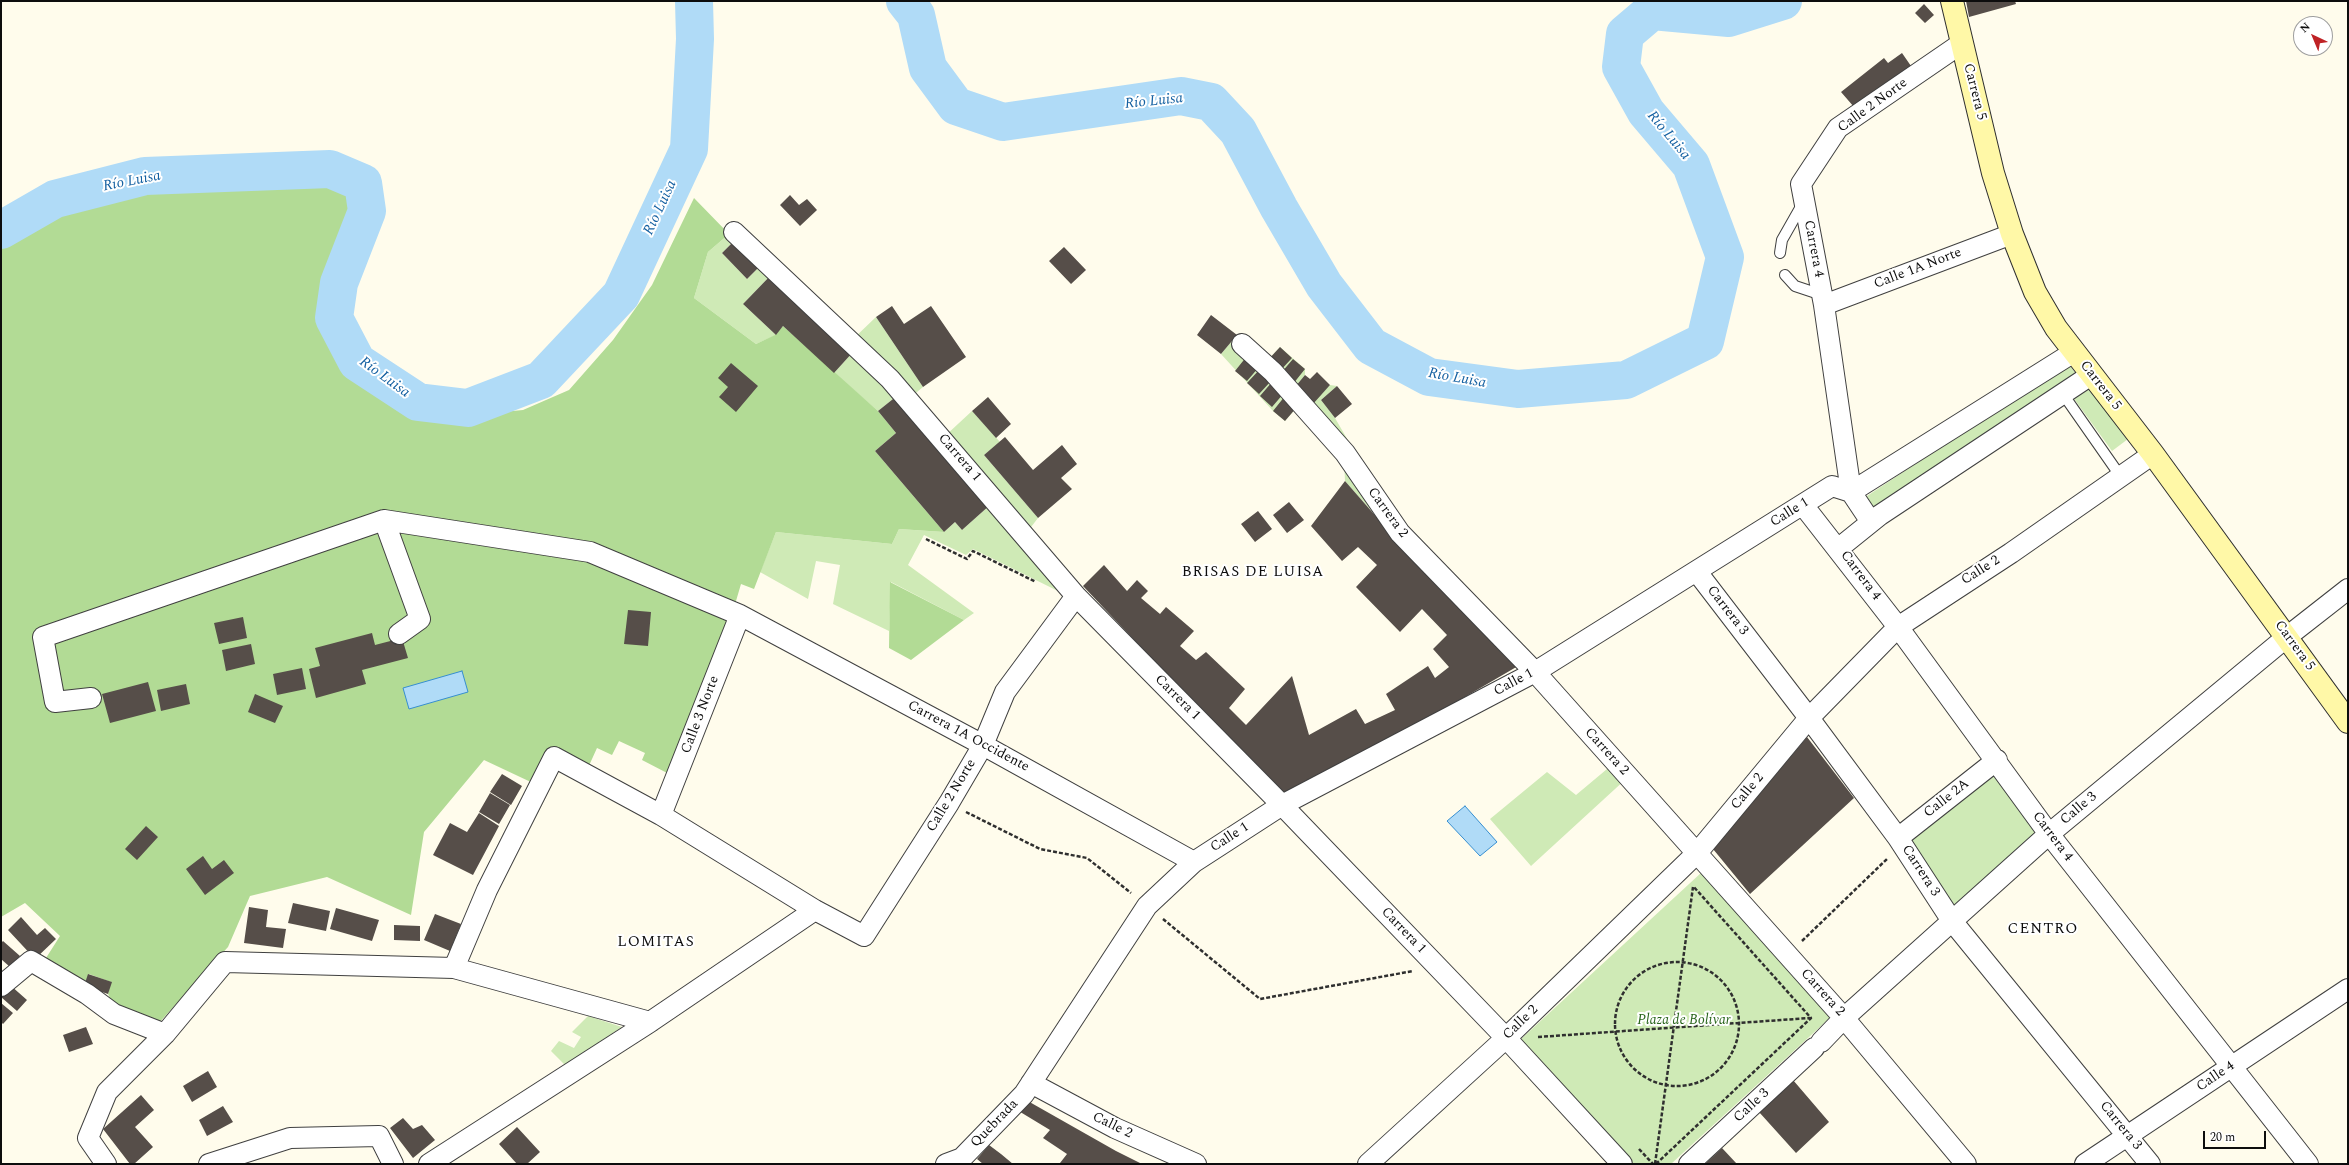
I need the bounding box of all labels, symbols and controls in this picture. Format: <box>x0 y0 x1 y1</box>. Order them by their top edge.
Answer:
north arrow <box>2293 16 2333 56</box>
text: N <box>2296 18 2314 37</box>
street label: Carrera 5 <box>1959 62 1989 122</box>
street label: Calle 2 Norte <box>1835 75 1911 137</box>
water label: Río Luisa <box>1124 90 1184 114</box>
water label: Río Luisa <box>1642 108 1694 164</box>
water label: Río Luisa <box>102 168 162 196</box>
water label: Río Luisa <box>641 178 681 238</box>
street label: Carrera 4 <box>1799 219 1827 279</box>
street label: Calle 1A Norte <box>1872 245 1964 293</box>
water label: Río Luisa <box>355 354 413 402</box>
street label: Carrera 5 <box>2076 358 2124 414</box>
water label: Río Luisa <box>1427 365 1487 393</box>
street label: Carrera 1 <box>934 431 984 485</box>
street label: Carrera 2 <box>1363 485 1411 541</box>
street label: Calle 1 <box>1768 495 1812 531</box>
street label: Carrera 4 <box>1836 548 1884 604</box>
street label: Calle 2 <box>1959 553 2003 589</box>
district label: BRISAS DE LUISA <box>1182 564 1324 582</box>
street label: Carrera 3 <box>1703 583 1751 639</box>
street label: Carrera 5 <box>2270 618 2318 674</box>
street label: Calle 1 <box>1491 666 1537 700</box>
street label: Carrera 1 <box>1151 672 1203 724</box>
street label: Calle 3 Norte <box>678 674 724 756</box>
street label: Carrera 1A Occidente <box>904 698 1032 776</box>
street label: Carrera 2 <box>1580 725 1632 779</box>
street label: Calle 2 Norte <box>924 757 980 835</box>
street label: Calle 2 <box>1728 770 1768 814</box>
street label: Calle 2A <box>1921 776 1973 822</box>
street label: Calle 3 <box>2057 789 2101 829</box>
street label: Carrera 4 <box>2028 809 2076 865</box>
street label: Calle 1 <box>1208 819 1252 857</box>
street label: Carrera 3 <box>1897 842 1943 900</box>
street label: Carrera 1 <box>1377 904 1429 958</box>
district label: CENTRO <box>2008 921 2078 939</box>
district label: LOMITAS <box>617 934 695 952</box>
street label: Carrera 2 <box>1796 966 1848 1020</box>
street label: Calle 2 <box>1500 1002 1542 1044</box>
park label: Plaza de Bolívar <box>1637 1013 1731 1029</box>
street label: Calle 4 <box>2194 1058 2238 1096</box>
street label: Calle 3 <box>1731 1085 1773 1127</box>
street label: Quebrada <box>968 1096 1022 1152</box>
street label: Carrera 3 <box>2095 1098 2145 1154</box>
street label: Calle 2 <box>1089 1109 1135 1143</box>
scale bar <box>2205 1123 2268 1149</box>
text: 20 m <box>2210 1128 2235 1147</box>

